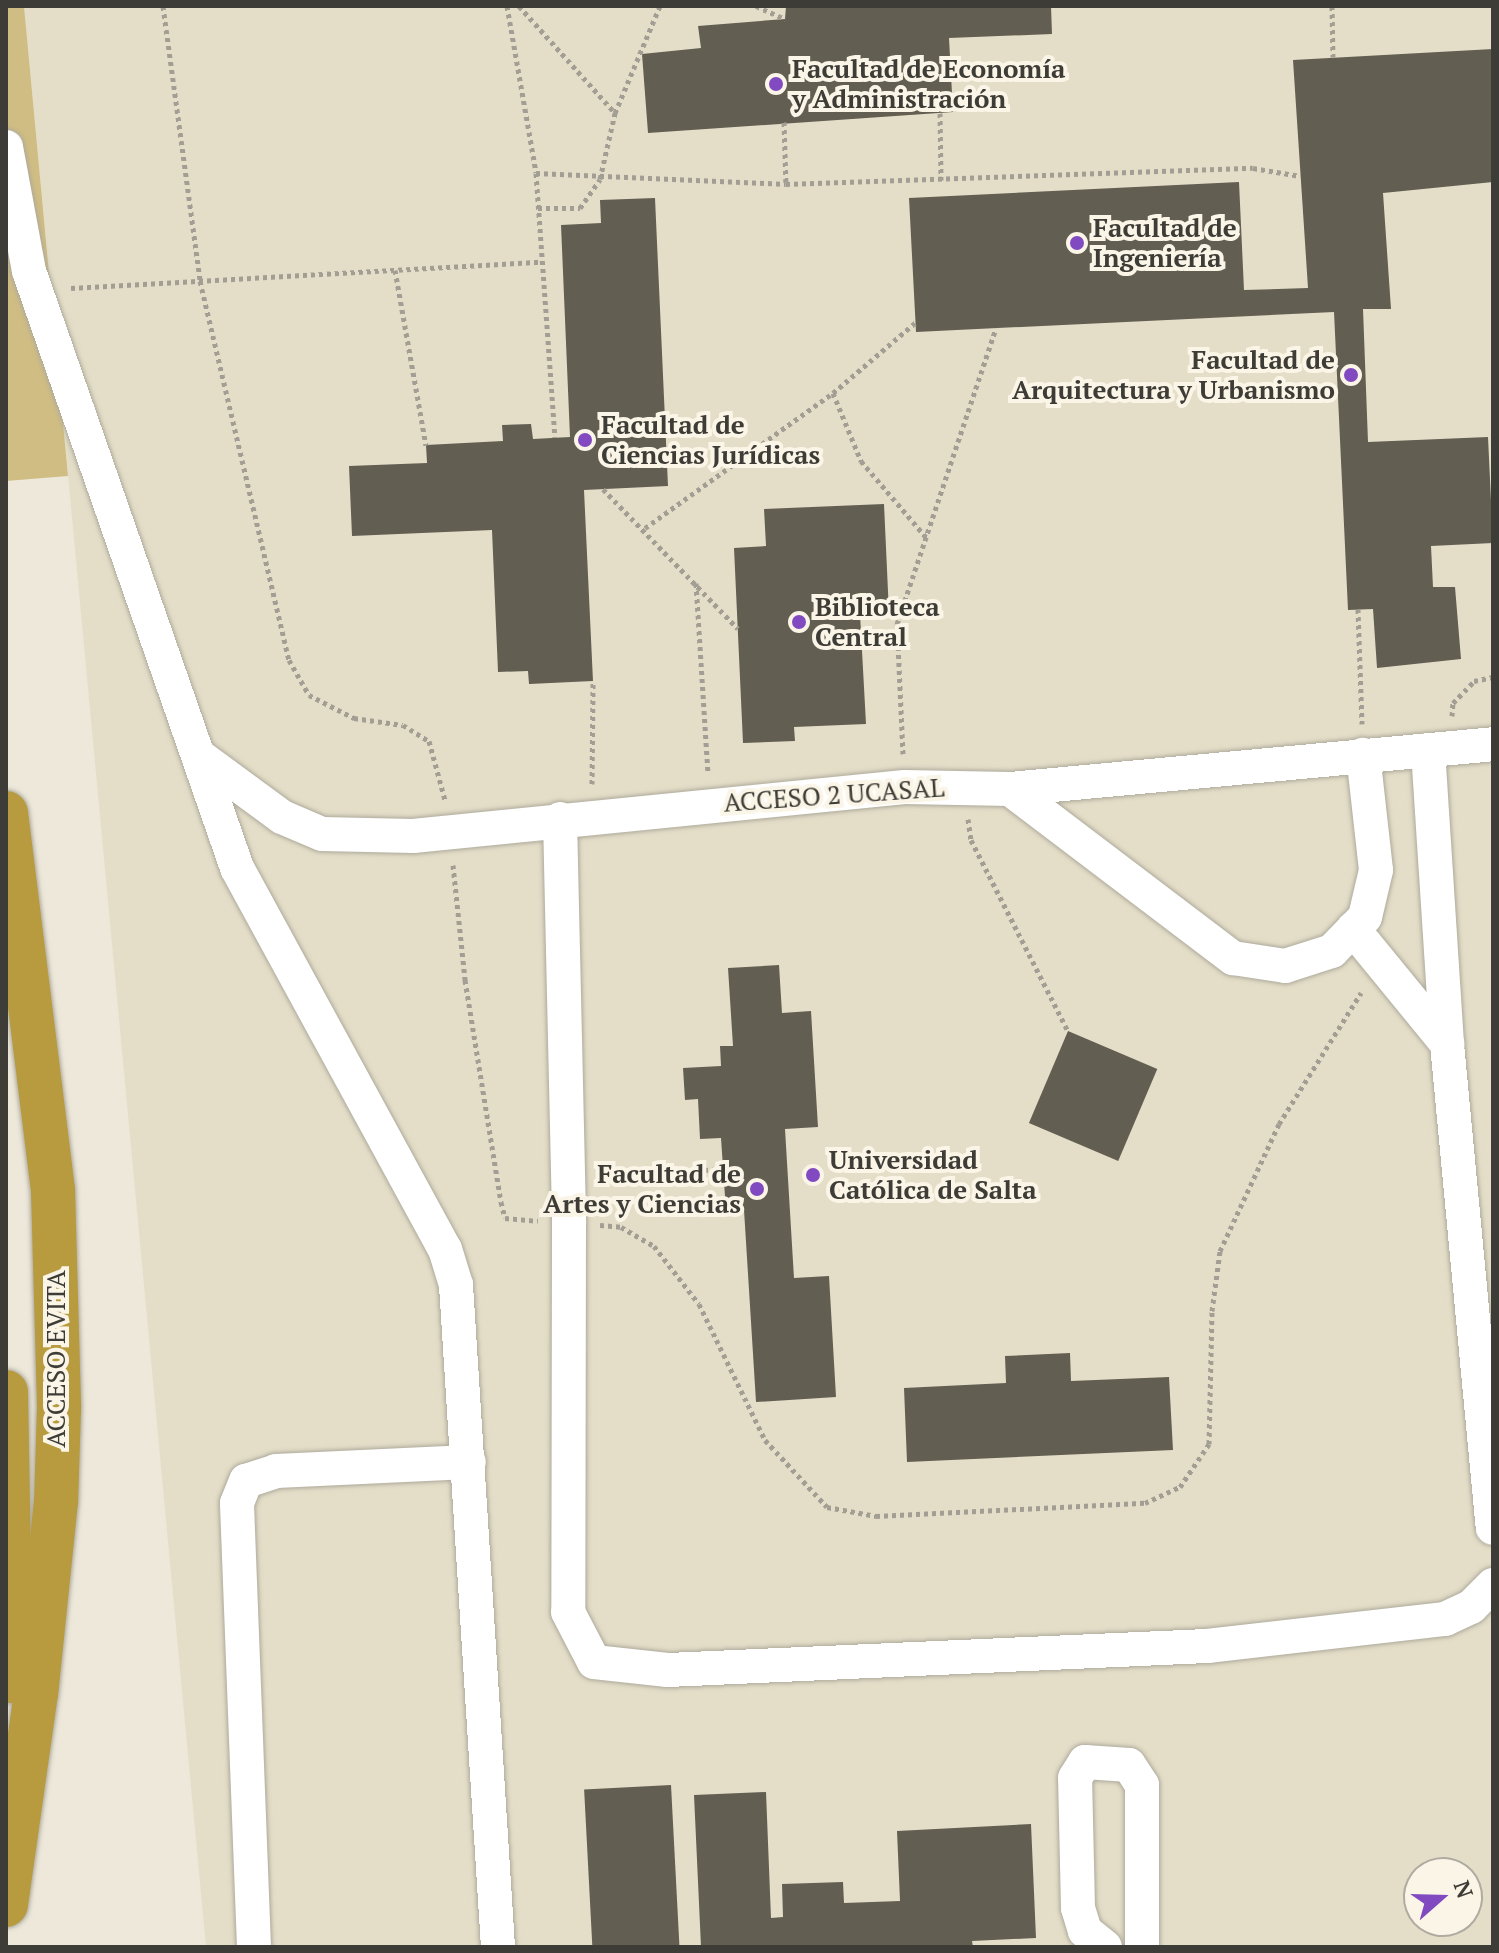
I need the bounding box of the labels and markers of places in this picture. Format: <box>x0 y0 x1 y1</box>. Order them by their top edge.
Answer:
place label: Facultad de Economía y Administración <box>792 53 1065 114</box>
marker: Facultad de Economía y Administración <box>767 75 785 93</box>
place label: Facultad de Ingeniería <box>1093 212 1237 274</box>
marker: Facultad de Ingeniería <box>1068 234 1086 252</box>
place label: Facultad de Arquitectura y Urbanismo <box>1012 344 1335 406</box>
marker: Facultad de Arquitectura y Urbanismo <box>1342 366 1360 384</box>
place label: Facultad de Ciencias Jurídicas <box>601 409 820 470</box>
marker: Facultad de Ciencias Jurídicas <box>576 431 594 449</box>
place label: Biblioteca Central <box>815 591 940 652</box>
marker: Biblioteca Central <box>790 613 808 631</box>
place label: Universidad Católica de Salta <box>829 1144 1037 1206</box>
place label: Facultad de Artes y Ciencias <box>543 1158 741 1220</box>
marker: Universidad Católica de Salta <box>804 1166 822 1184</box>
marker: Facultad de Artes y Ciencias <box>748 1180 766 1198</box>

